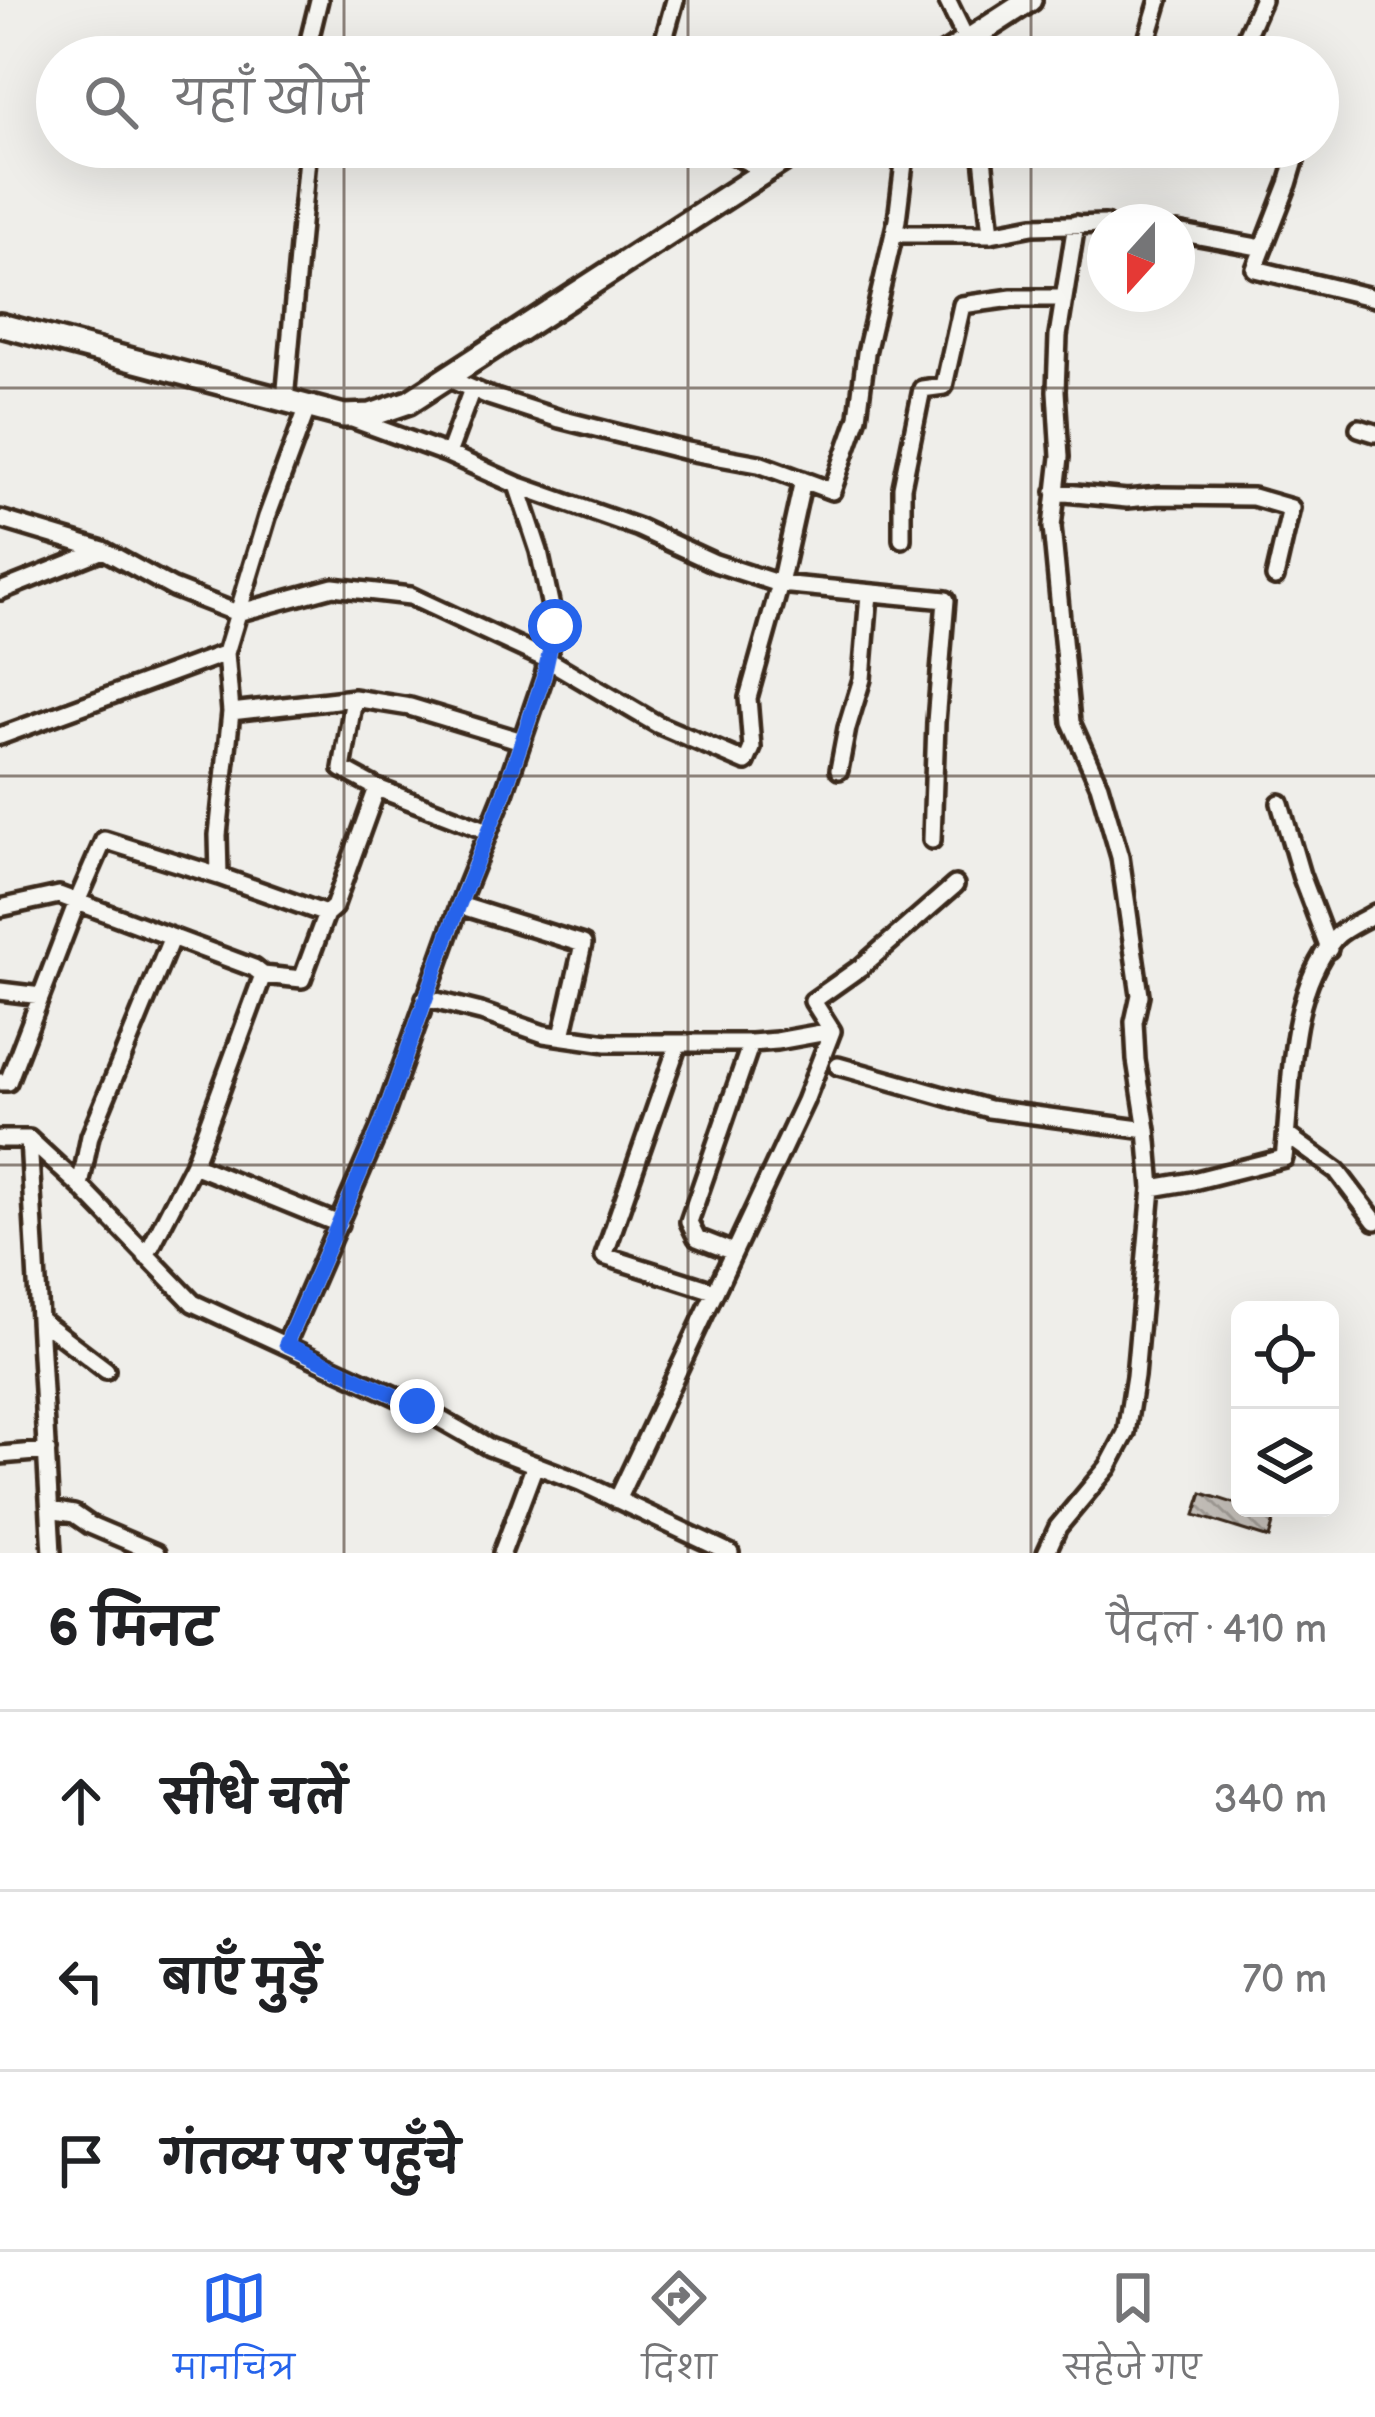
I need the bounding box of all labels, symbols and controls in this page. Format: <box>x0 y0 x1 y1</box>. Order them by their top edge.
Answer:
search box <box>36 36 1339 168</box>
icon: search <box>78 69 144 135</box>
text: यहाँ खोजें <box>174 73 368 128</box>
north arrow <box>1087 204 1195 312</box>
route start <box>528 599 582 653</box>
map controls <box>1231 1301 1339 1517</box>
button: locate <box>1231 1301 1339 1409</box>
route end <box>390 1379 444 1433</box>
button: layers <box>1231 1409 1339 1517</box>
text: 6 मिनट <box>48 1599 216 1660</box>
text: पैदल · 410 m <box>1107 1607 1327 1654</box>
icon: ahead <box>48 1768 114 1834</box>
text: सीधे चलें <box>162 1772 347 1827</box>
text: 340 m <box>1214 1777 1327 1824</box>
icon: left <box>48 1948 114 2014</box>
text: बाएँ मुड़ें <box>162 1952 321 2007</box>
text: 70 m <box>1242 1957 1327 2004</box>
icon: arrive <box>48 2128 114 2194</box>
text: गंतव्य पर पहुँचे <box>162 2132 460 2187</box>
tab: मानचित्र <box>174 2265 295 2404</box>
tab: दिशा <box>642 2265 717 2404</box>
tab: सहेजे गए <box>1064 2265 1201 2404</box>

